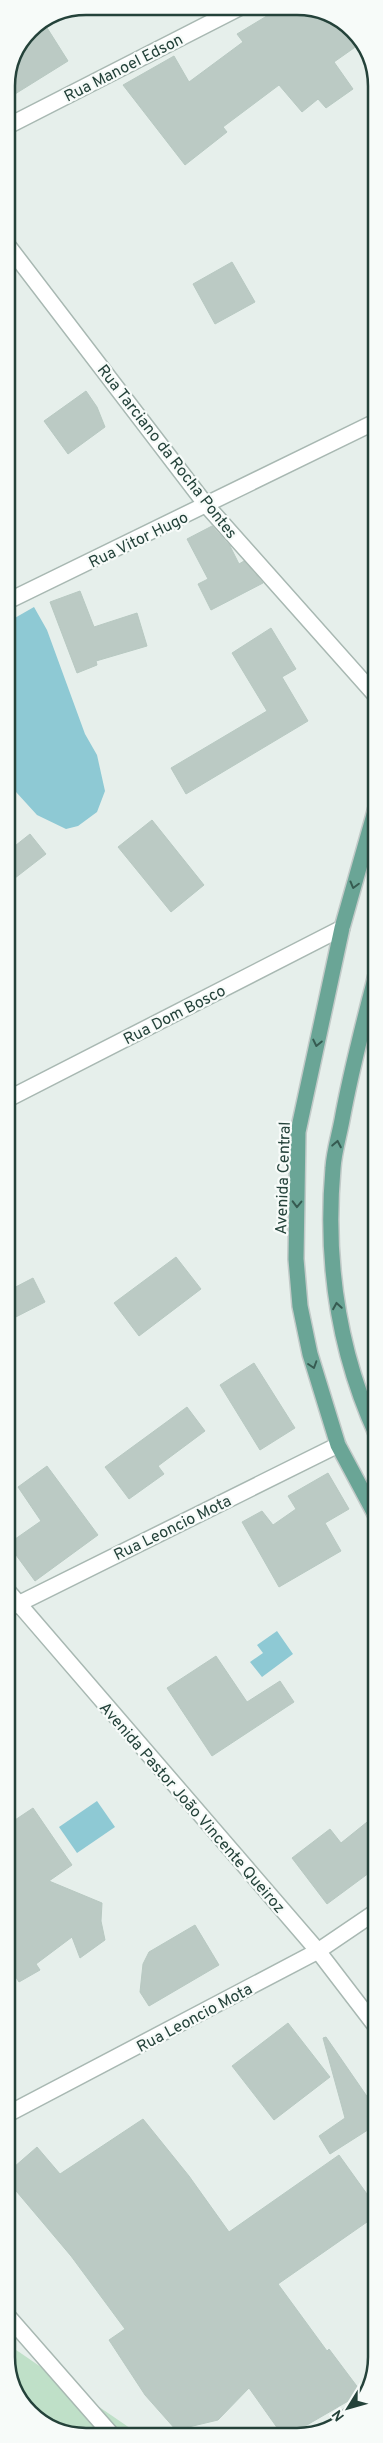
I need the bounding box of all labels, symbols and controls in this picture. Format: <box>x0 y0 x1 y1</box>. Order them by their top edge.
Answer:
street label: Rua Manoel Edson <box>61 30 187 107</box>
street label: Rua Tarciano da Rocha Pontes <box>92 361 241 543</box>
street label: Rua Vitor Hugo <box>86 508 192 574</box>
one-way arrow <box>349 881 360 889</box>
street label: Rua Dom Bosco <box>120 981 230 1050</box>
one-way arrow <box>312 1039 323 1048</box>
street label: Avenida Central <box>272 1121 296 1235</box>
one-way arrow <box>332 1140 342 1149</box>
one-way arrow <box>292 1200 302 1208</box>
one-way arrow <box>332 1302 342 1310</box>
one-way arrow <box>307 1360 317 1368</box>
street label: Rua Leoncio Mota <box>111 1492 235 1566</box>
street label: Avenida Pastor João Vincente Queiroz <box>94 1699 289 1918</box>
street label: Rua Leoncio Mota <box>134 1980 256 2058</box>
north arrow <box>323 2383 373 2433</box>
text: N <box>329 2406 349 2424</box>

